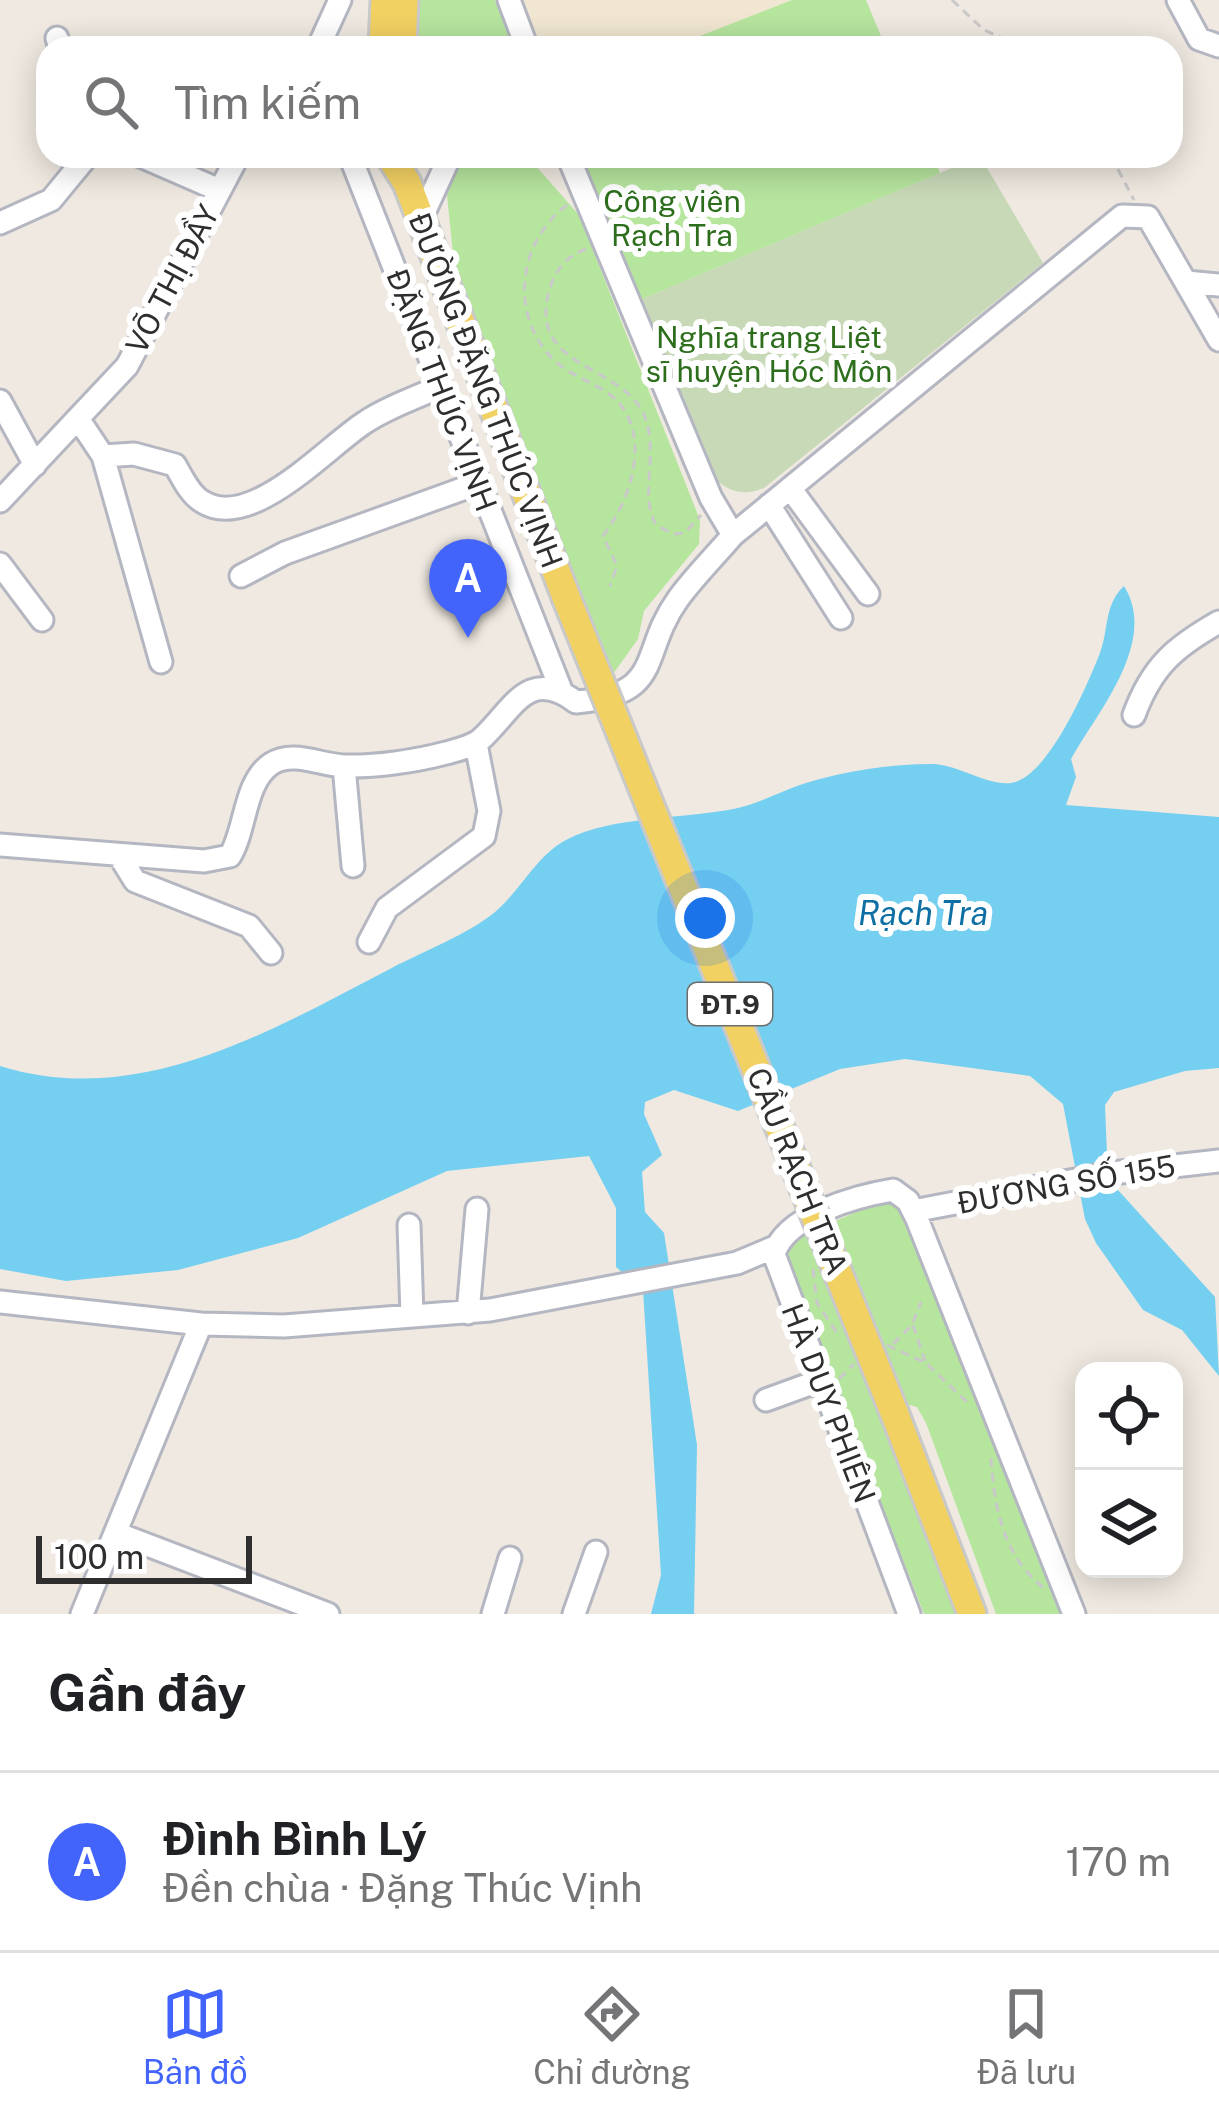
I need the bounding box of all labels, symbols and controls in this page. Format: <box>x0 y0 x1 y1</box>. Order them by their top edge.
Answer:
search box <box>36 36 1183 168</box>
icon: search <box>78 69 144 135</box>
text: Tìm kiếm <box>174 76 361 129</box>
park label: Công viên Rạch Tra <box>603 183 741 253</box>
street label: VÕ THỊ ĐẦY <box>116 198 226 360</box>
street label: ĐƯỜNG ĐẶNG THÚC VỊNH <box>402 207 570 573</box>
street label: ĐẶNG THÚC VỊNH <box>379 264 505 516</box>
park label: Nghĩa trang Liệt sĩ huyện Hóc Môn <box>646 319 892 389</box>
pin: A <box>429 539 507 638</box>
your location <box>675 888 735 948</box>
water label: Rạch Tra <box>858 894 988 932</box>
road number: ĐT.9 <box>688 983 772 1025</box>
street label: CẦU RẠCH TRA <box>740 1062 858 1280</box>
street label: ĐƯƠNG SỐ 155 <box>954 1145 1178 1221</box>
street label: HÀ DUY PHIÊN <box>774 1298 884 1508</box>
map controls <box>1075 1362 1183 1578</box>
button: locate <box>1075 1362 1183 1470</box>
button: layers <box>1075 1470 1183 1578</box>
scale bar <box>36 1530 252 1583</box>
text: 100 m <box>54 1538 144 1576</box>
text: Gần đây <box>48 1663 246 1722</box>
text: Đình Bình Lý <box>162 1812 427 1865</box>
text: A <box>73 1839 101 1885</box>
text: 170 m <box>1065 1839 1171 1885</box>
text: Đền chùa · Đặng Thúc Vịnh <box>162 1865 642 1911</box>
tab: Bản đồ <box>143 1981 248 2091</box>
tab: Chỉ đường <box>533 1981 691 2091</box>
tab: Đã lưu <box>977 1981 1076 2091</box>

